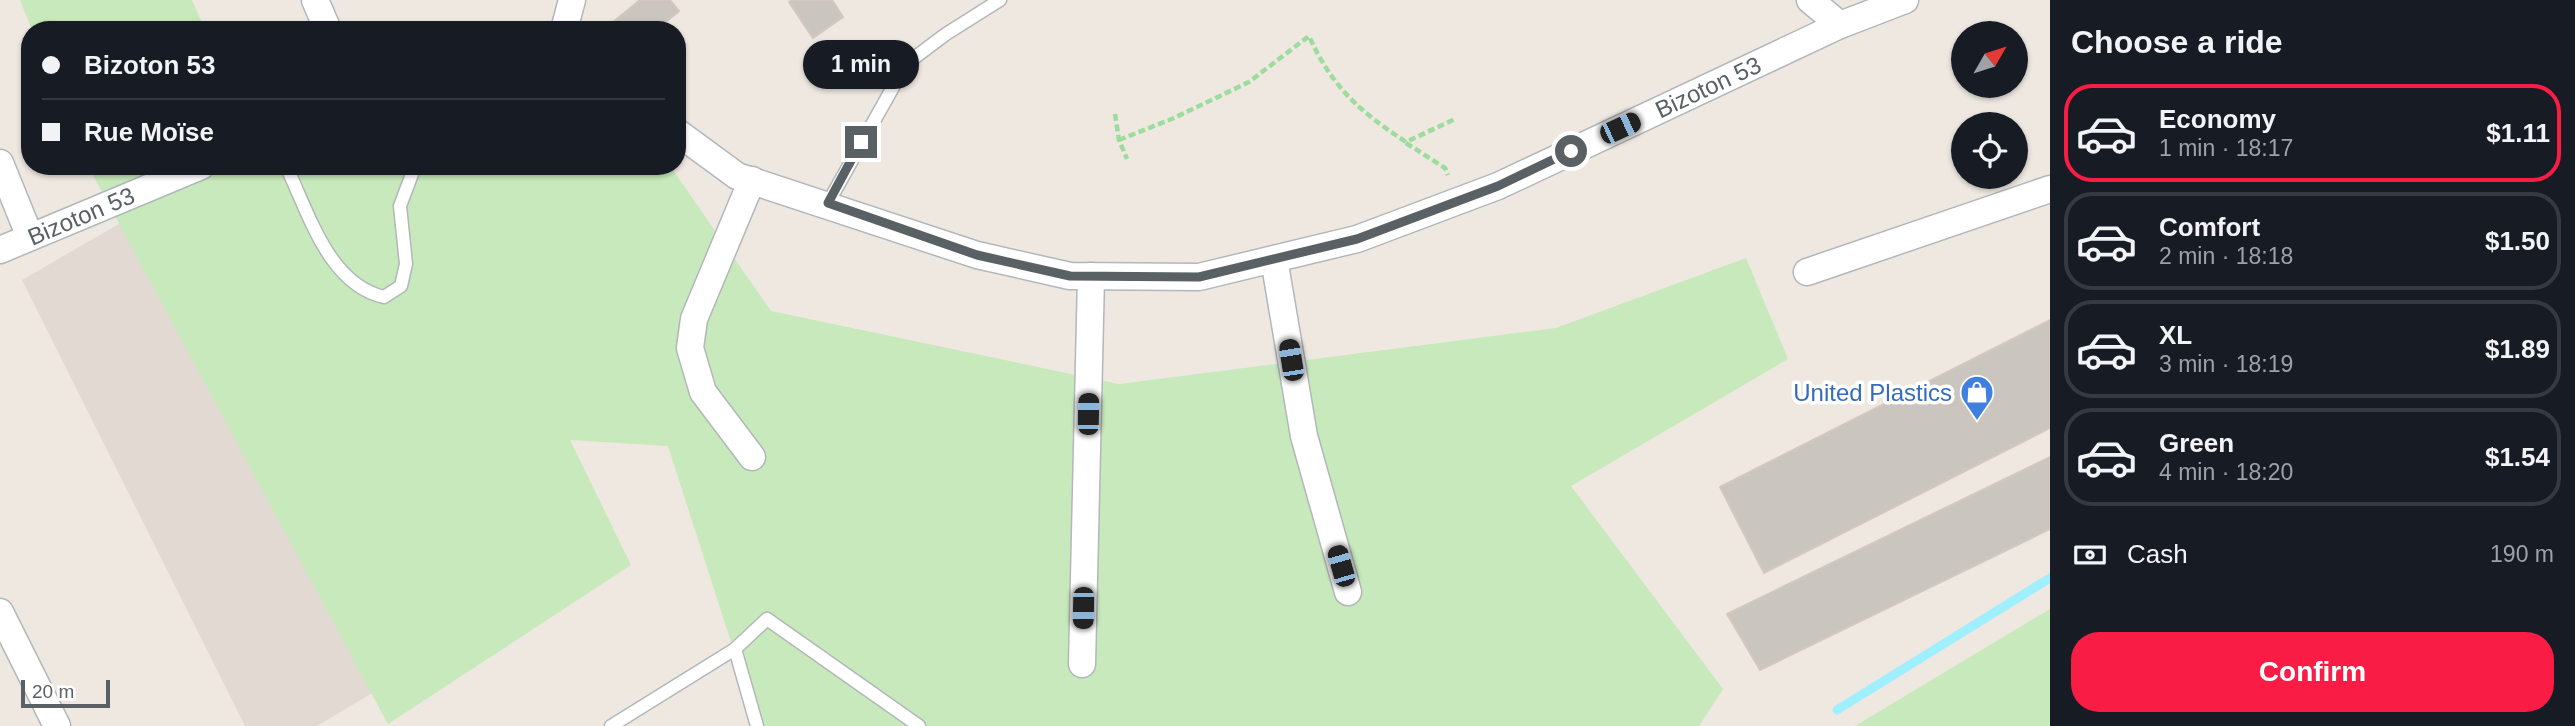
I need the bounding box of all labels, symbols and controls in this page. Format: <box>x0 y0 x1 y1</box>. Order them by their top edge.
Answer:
north arrow <box>1951 21 2028 98</box>
map controls <box>1951 21 2028 189</box>
text: Choose a ride <box>2071 24 2283 60</box>
callout: 1 min <box>803 40 919 90</box>
text: Bizoton 53 <box>84 50 215 80</box>
text: 1 min <box>831 51 891 77</box>
street label: Bizoton 53 <box>1651 51 1765 123</box>
icon: car <box>2075 102 2138 165</box>
text: Economy <box>2159 104 2276 134</box>
car <box>1597 110 1644 146</box>
button: locate <box>1951 112 2028 189</box>
text: Rue Moïse <box>84 117 214 147</box>
text: $1.11 <box>2486 118 2550 148</box>
route end <box>845 126 877 158</box>
route start <box>1555 135 1587 167</box>
text: 1 min · 18:17 <box>2159 135 2293 161</box>
street label: Bizoton 53 <box>24 181 138 251</box>
icon: car <box>2075 210 2138 273</box>
text: Comfort <box>2159 212 2260 242</box>
text: $1.50 <box>2485 226 2550 256</box>
text: 2 min · 18:18 <box>2159 243 2293 269</box>
icon: car <box>2075 318 2138 381</box>
text: XL <box>2159 320 2192 350</box>
text: $1.89 <box>2485 334 2550 364</box>
car <box>1278 338 1305 382</box>
text: 3 min · 18:19 <box>2159 351 2293 377</box>
shop icon: United Plastics <box>1958 373 1996 422</box>
place label: United Plastics <box>1793 379 1952 406</box>
car <box>1078 393 1099 435</box>
icon: car <box>2075 426 2138 489</box>
text: Green <box>2159 428 2234 458</box>
text: $1.54 <box>2485 442 2550 472</box>
text: 4 min · 18:20 <box>2159 459 2293 485</box>
icon: cash <box>2071 536 2109 574</box>
text: Cash <box>2127 539 2188 569</box>
text: 190 m <box>2490 541 2554 567</box>
car <box>1326 543 1357 589</box>
car <box>1073 587 1094 629</box>
button: Confirm <box>2071 632 2554 712</box>
scale bar <box>21 677 110 709</box>
text: 20 m <box>32 681 74 702</box>

